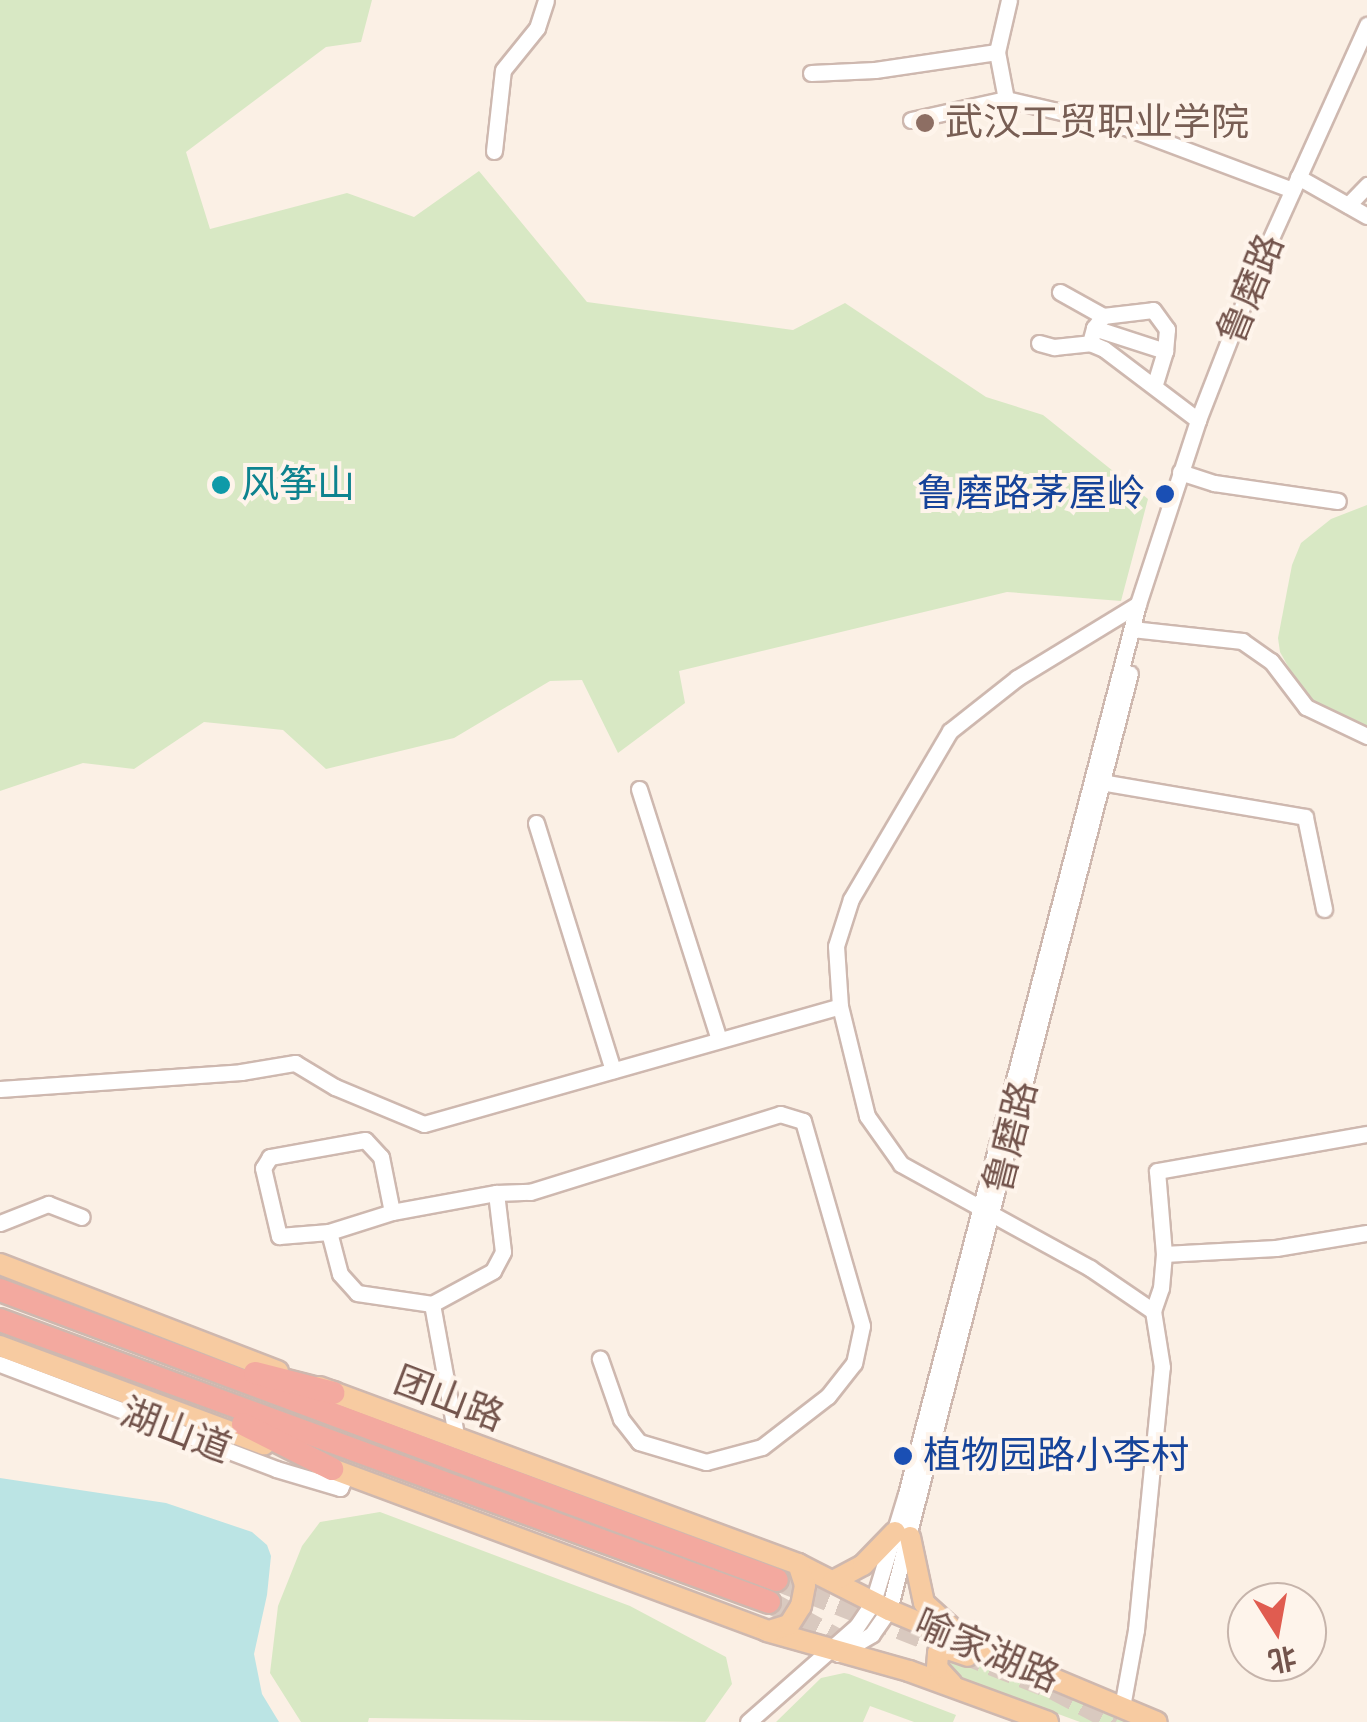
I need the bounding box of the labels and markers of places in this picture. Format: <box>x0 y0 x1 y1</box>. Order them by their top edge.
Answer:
place label: 武汉工贸职业学院 <box>945 100 1249 146</box>
marker: 武汉工贸职业学院 <box>914 112 936 134</box>
place label: 风筝山 <box>241 462 355 508</box>
place label: 鲁磨路茅屋岭 <box>917 471 1145 517</box>
marker: 风筝山 <box>210 474 232 496</box>
marker: 鲁磨路茅屋岭 <box>1154 483 1176 505</box>
place label: 植物园路小李村 <box>923 1433 1189 1479</box>
marker: 植物园路小李村 <box>892 1445 914 1467</box>

